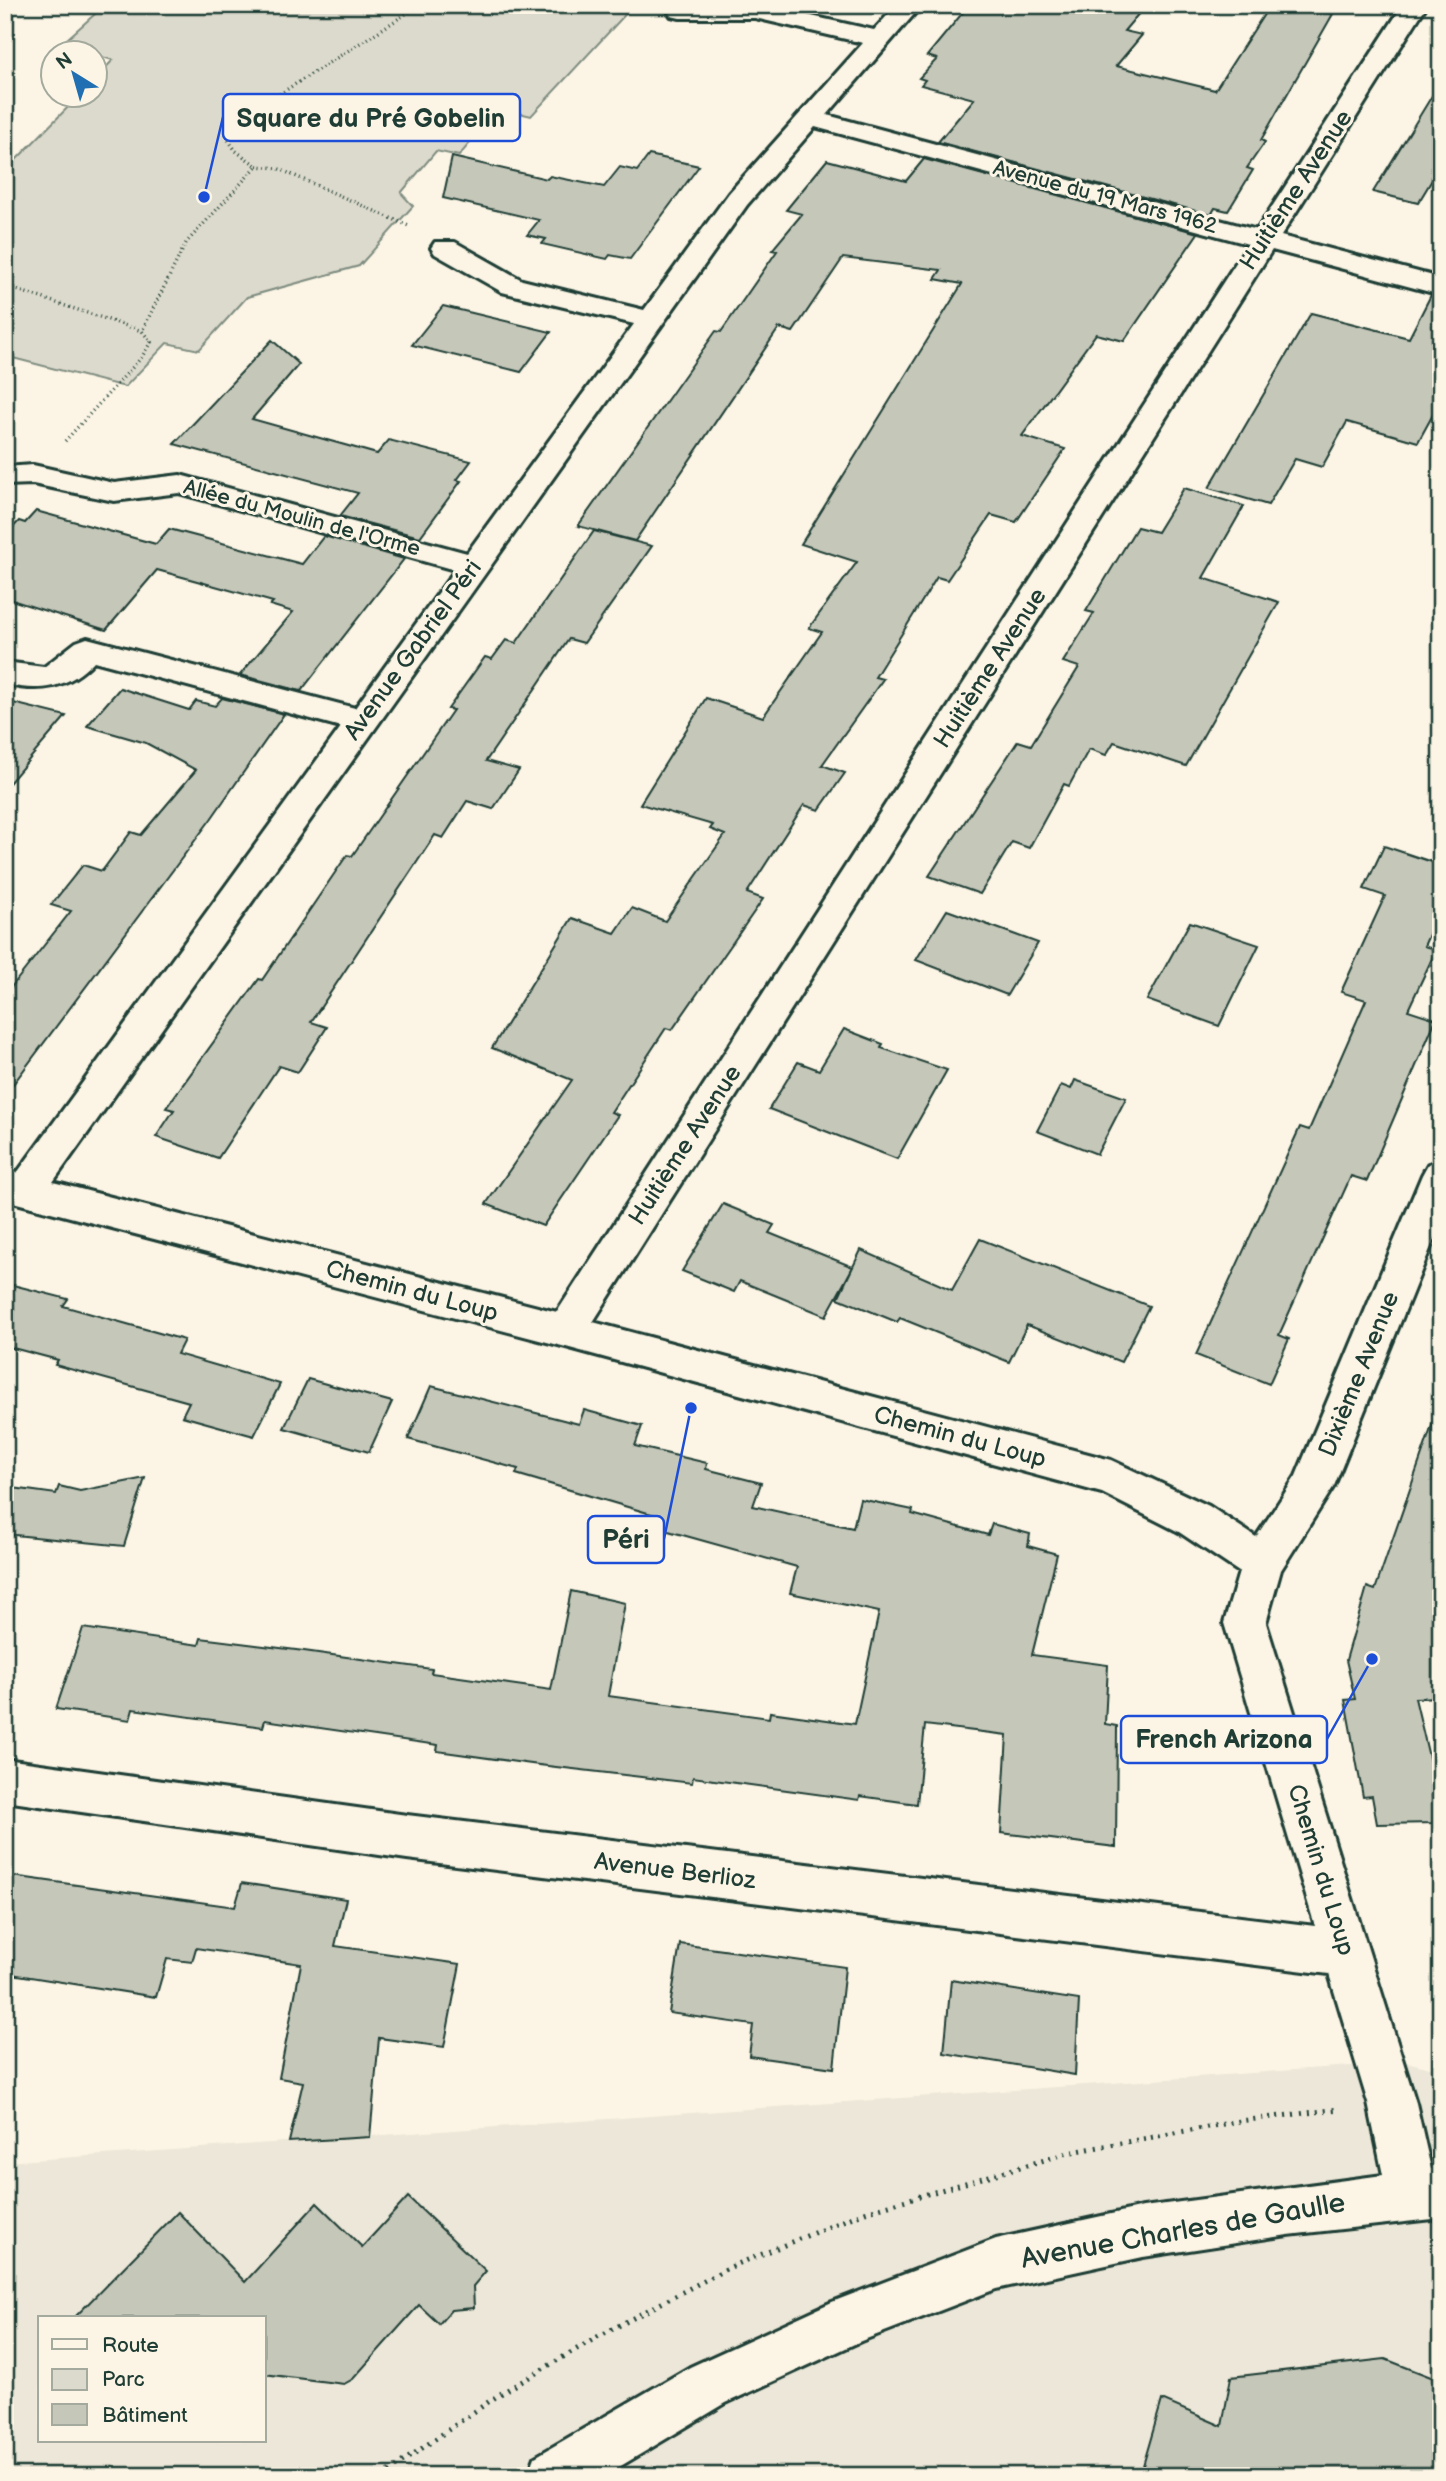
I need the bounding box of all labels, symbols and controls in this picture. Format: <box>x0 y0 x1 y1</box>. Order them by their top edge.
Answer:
north arrow <box>38 38 108 108</box>
text: N <box>52 48 77 75</box>
callout: Square du Pré Gobelin <box>223 94 520 141</box>
text: Square du Pré Gobelin <box>237 104 505 135</box>
street label: Huitième Avenue <box>1233 104 1359 276</box>
street label: Avenue du 19 Mars 1962 <box>990 155 1220 239</box>
street label: Allée du Moulin de l'Orme <box>181 474 423 562</box>
street label: Avenue Gabriel Péri <box>338 554 488 746</box>
street label: Huitième Avenue <box>927 582 1053 754</box>
street label: Huitième Avenue <box>622 1059 748 1231</box>
street label: Chemin du Loup <box>323 1254 501 1328</box>
street label: Dixième Avenue <box>1313 1287 1405 1461</box>
street label: Chemin du Loup <box>871 1400 1049 1474</box>
callout: Péri <box>588 1516 664 1563</box>
text: Péri <box>602 1525 650 1556</box>
callout: French Arizona <box>1121 1716 1327 1763</box>
text: French Arizona <box>1135 1725 1313 1756</box>
street label: Chemin du Loup <box>1281 1781 1361 1959</box>
street label: Avenue Berlioz <box>593 1847 758 1895</box>
street label: Avenue Charles de Gaulle <box>1018 2186 1348 2276</box>
legend <box>38 2316 266 2442</box>
text: Route <box>102 2333 159 2358</box>
text: Parc <box>102 2367 145 2392</box>
text: Bâtiment <box>102 2403 188 2428</box>

